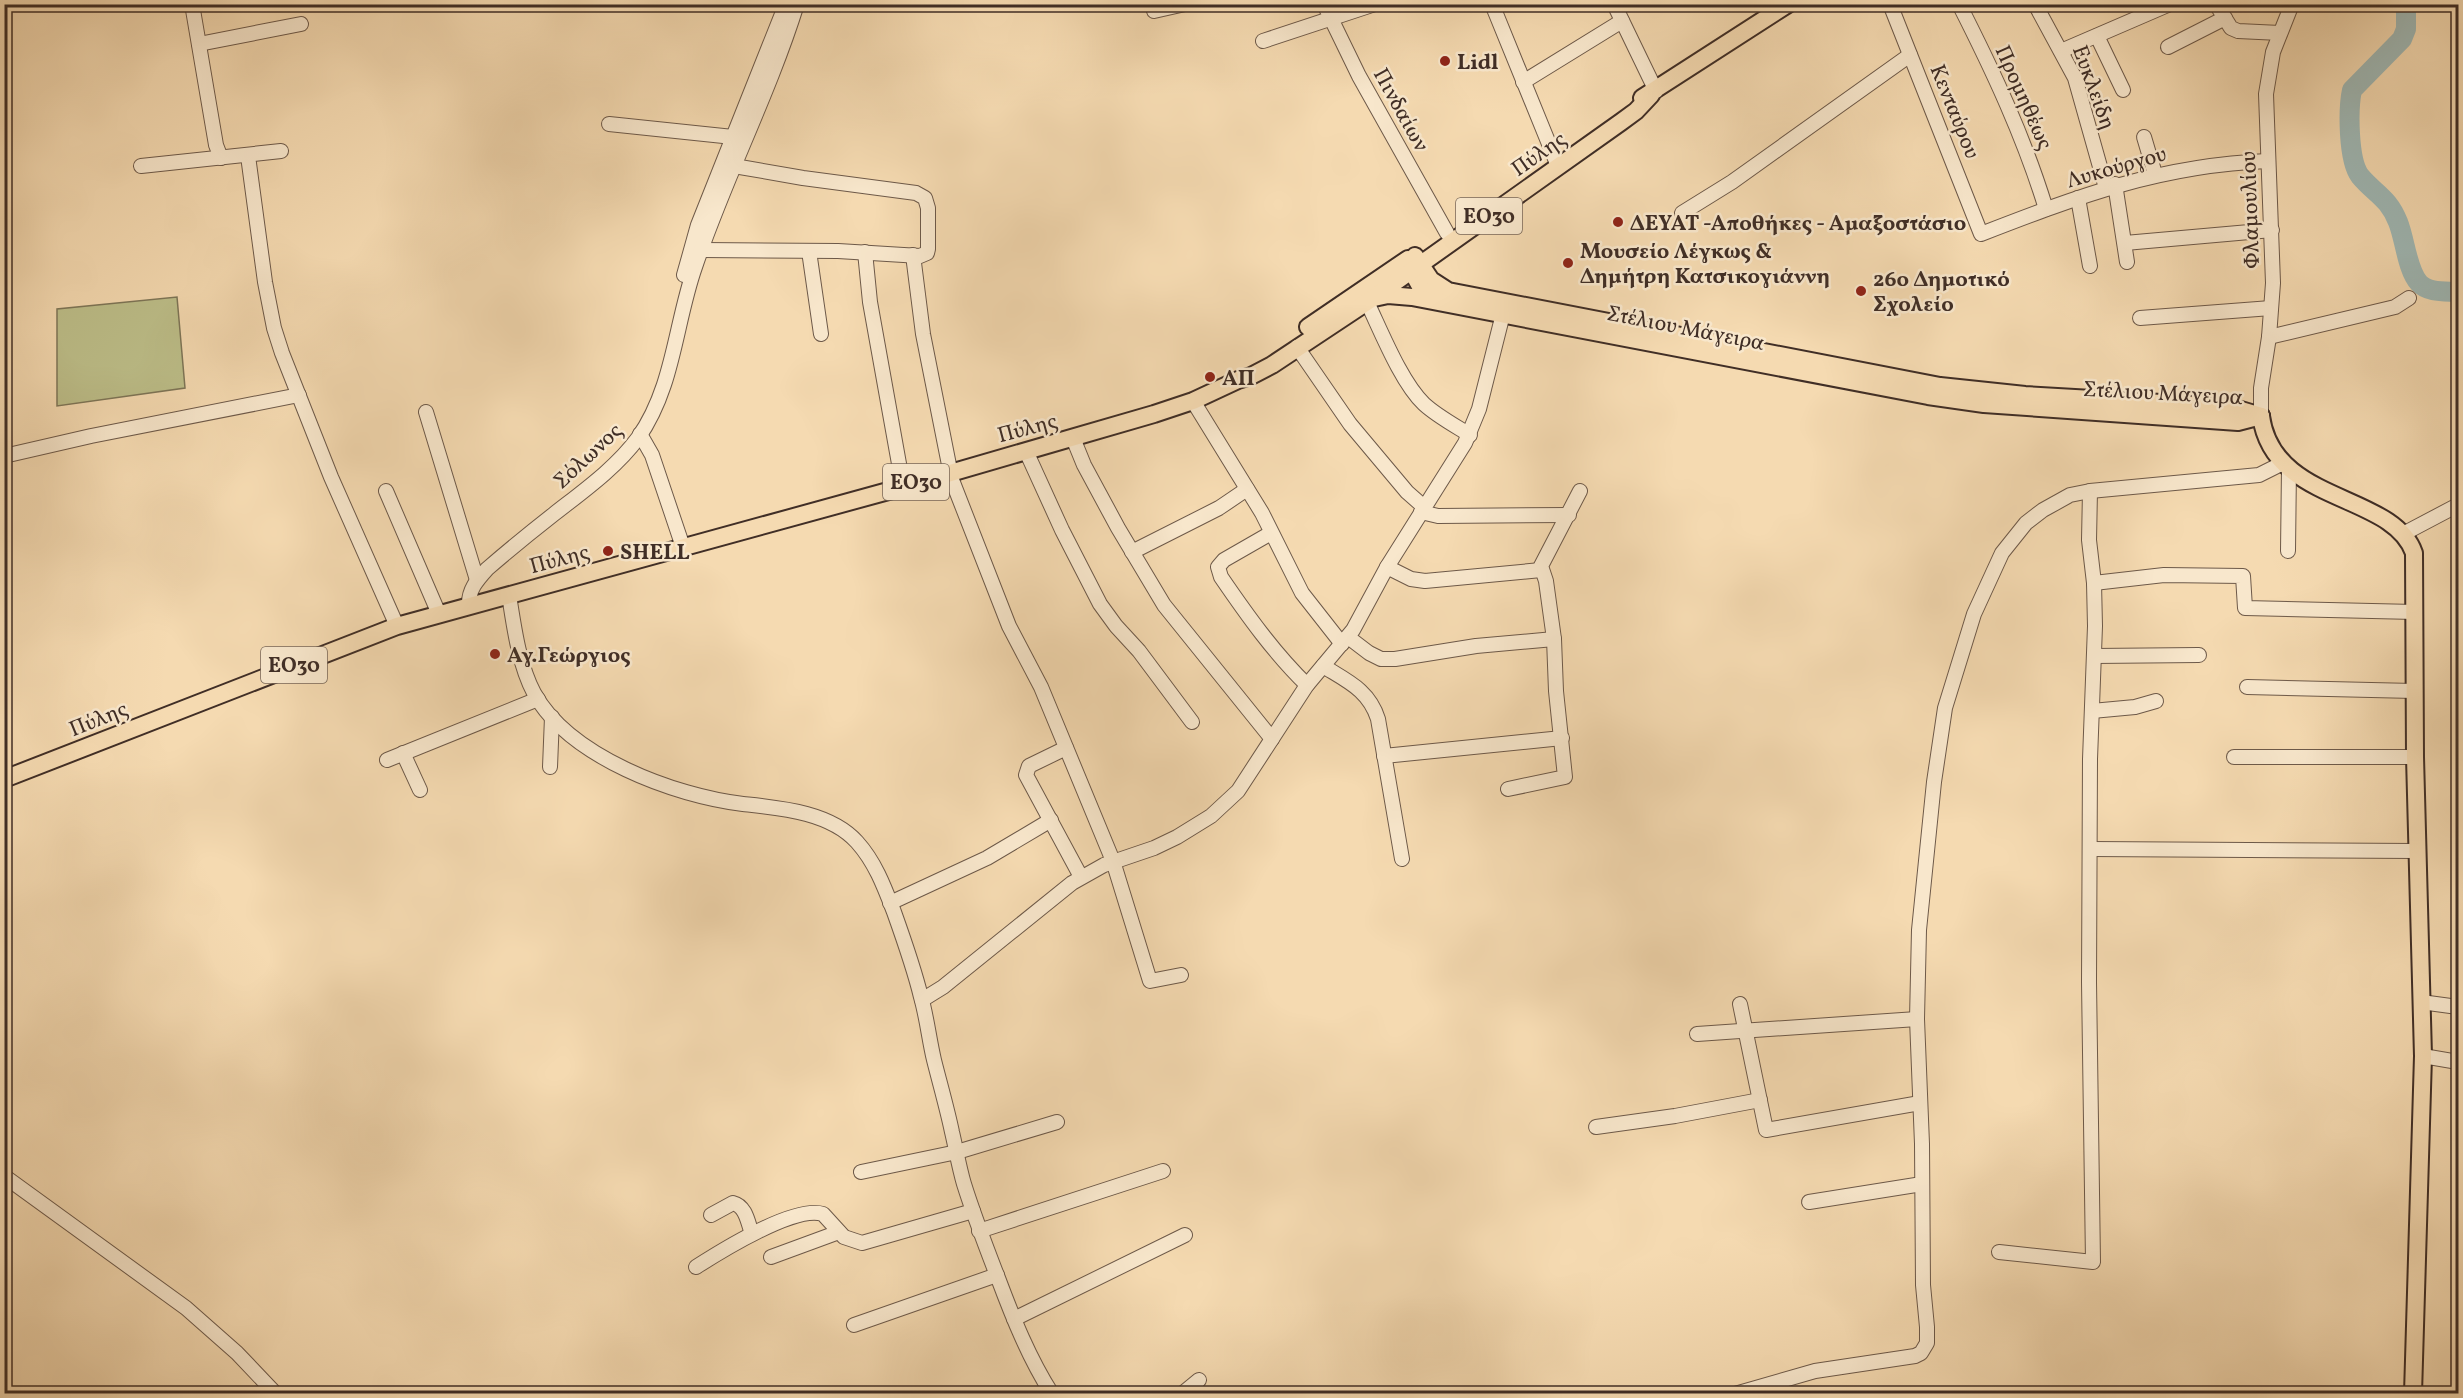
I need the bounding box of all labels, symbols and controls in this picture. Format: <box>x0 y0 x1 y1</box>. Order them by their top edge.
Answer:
street label: Προμηθέως <box>1986 41 2060 155</box>
street label: Ευκλείδη <box>2063 41 2122 134</box>
place label: Lidl <box>1457 48 1499 79</box>
marker: Lidl <box>1438 54 1452 68</box>
street label: Κενταύρου <box>1921 60 1987 164</box>
street label: Πινδαίων <box>1364 63 1436 158</box>
street label: Πύλης <box>1506 125 1573 185</box>
street label: Λυκούργου <box>2063 139 2170 197</box>
street label: Φλαμουλίου <box>2234 151 2269 269</box>
road number: ΕΟ30 <box>1456 198 1522 234</box>
place label: ΔΕΥΑΤ -Αποθήκες - Αμαξοστάσιο <box>1630 209 1966 240</box>
marker: ΔΕΥΑΤ -Αποθήκες - Αμαξοστάσιο <box>1611 215 1625 229</box>
place label: Μουσείο Λέγκως & Δημήτρη Κατσικογιάννη <box>1580 237 1830 293</box>
marker: Μουσείο Λέγκως & Δημήτρη Κατσικογιάννη <box>1561 256 1575 270</box>
place label: 26ο Δημοτικό Σχολείο <box>1873 265 2010 321</box>
marker: 26ο Δημοτικό Σχολείο <box>1854 284 1868 298</box>
street label: Στέλιου Μάγειρα <box>1604 299 1767 360</box>
place label: ΑΠ <box>1222 364 1255 395</box>
marker: ΑΠ <box>1203 370 1217 384</box>
street label: Στέλιου Μάγειρα <box>2082 375 2244 414</box>
street label: Πύλης <box>994 407 1061 452</box>
street label: Σόλωνος <box>547 417 630 497</box>
road number: ΕΟ30 <box>883 464 949 500</box>
street label: Πύλης <box>526 538 593 583</box>
place label: SHELL <box>620 538 690 569</box>
marker: SHELL <box>601 544 615 558</box>
place label: Αγ.Γεώργιος <box>507 641 630 672</box>
road number: ΕΟ30 <box>261 647 327 683</box>
marker: Αγ.Γεώργιος <box>488 647 502 661</box>
street label: Πύλης <box>65 695 133 746</box>

